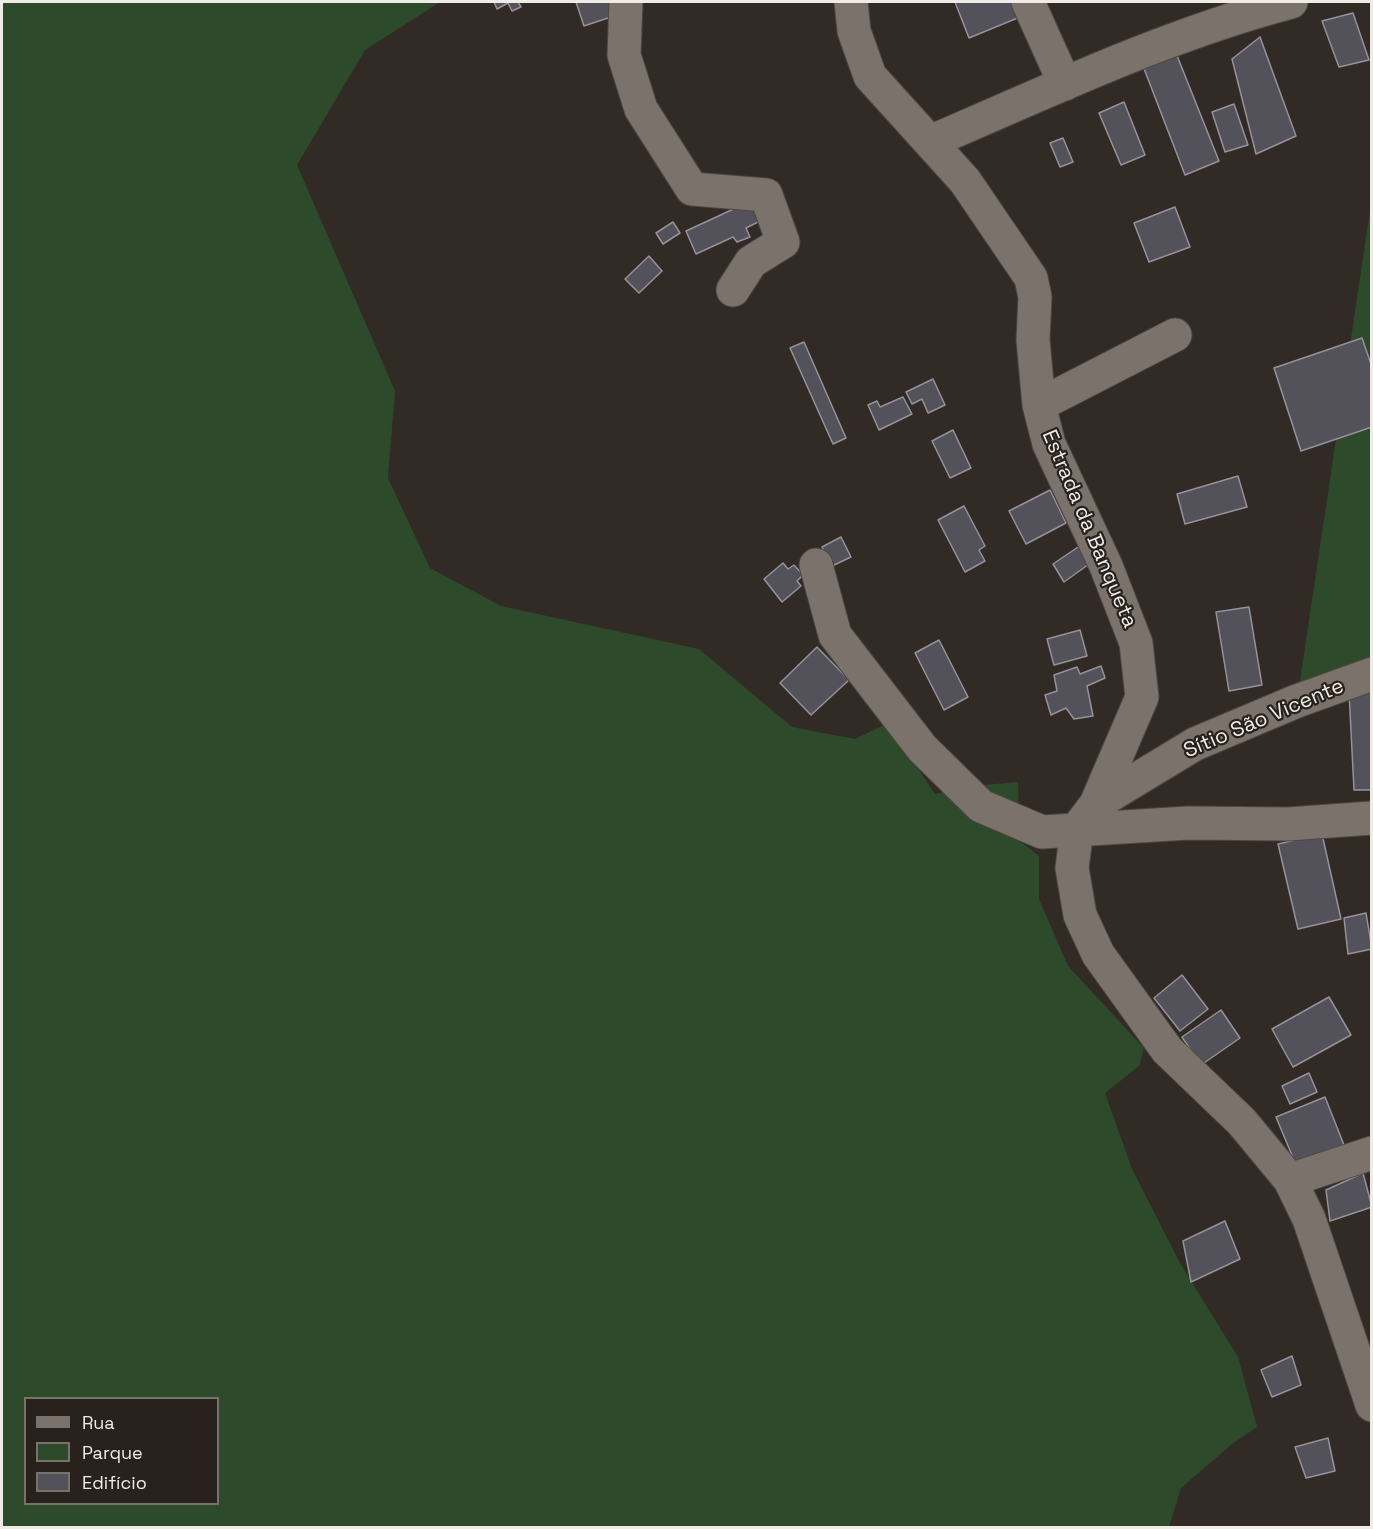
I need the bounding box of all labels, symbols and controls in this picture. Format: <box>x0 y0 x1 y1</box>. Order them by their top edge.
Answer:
street label: Estrada da Banqueta <box>1036 426 1142 632</box>
street label: Sítio São Vicente <box>1180 674 1348 764</box>
legend <box>24 1397 219 1505</box>
text: Rua <box>82 1411 115 1434</box>
text: Parque <box>82 1441 143 1464</box>
text: Edifício <box>82 1471 147 1494</box>

